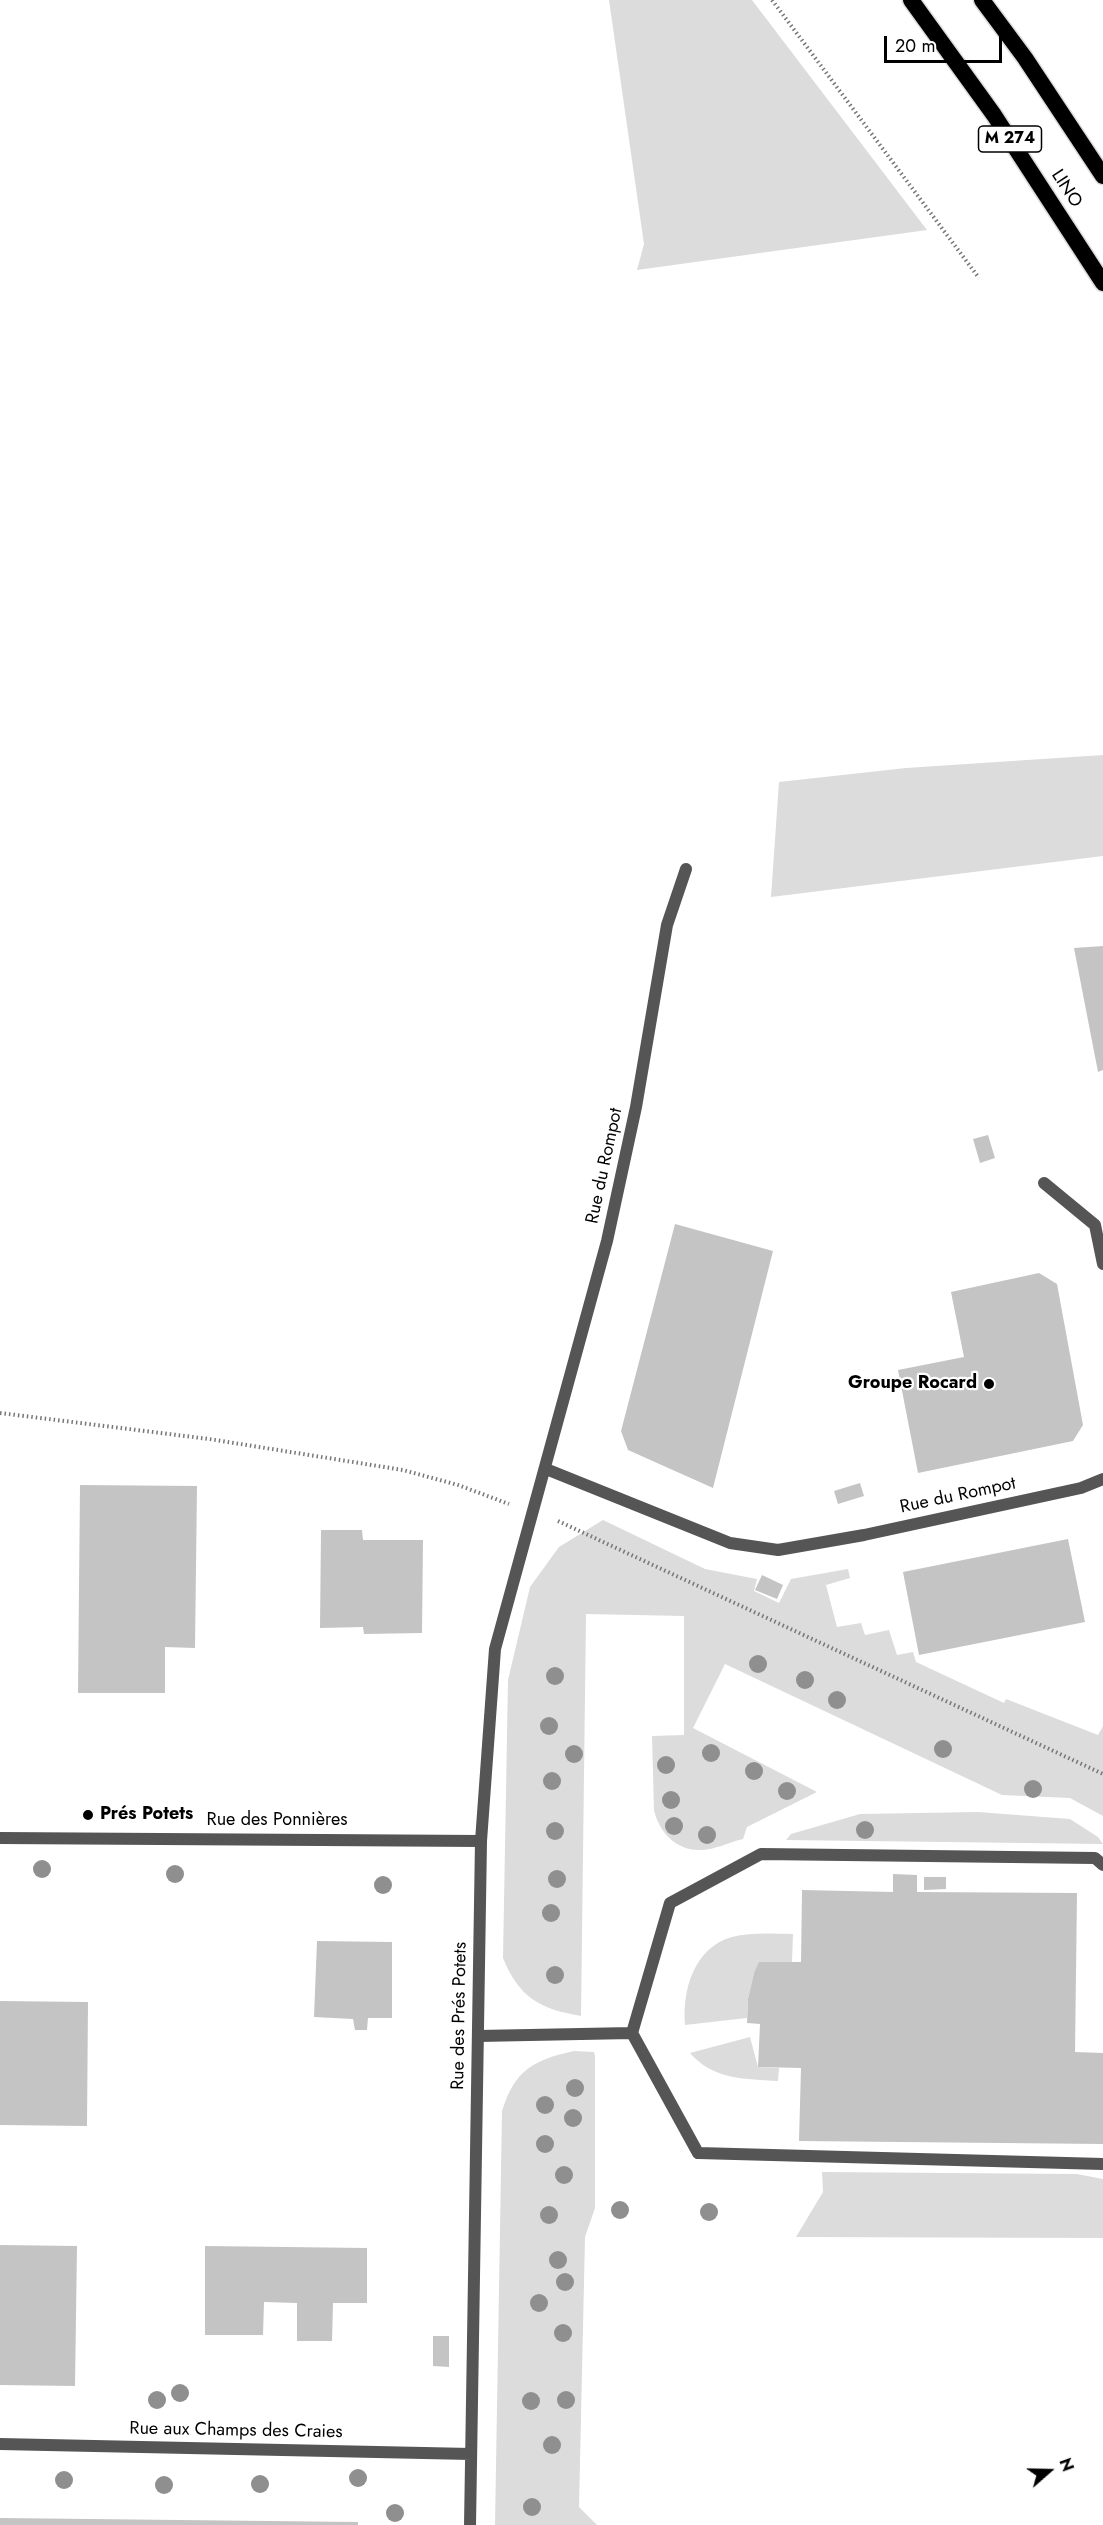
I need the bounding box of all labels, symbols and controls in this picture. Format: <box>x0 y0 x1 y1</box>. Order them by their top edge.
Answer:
scale bar <box>887 24 1006 62</box>
text: 20 m <box>895 33 935 59</box>
road number: M 274 <box>978 126 1042 152</box>
street label: LINO <box>1046 166 1086 212</box>
street label: Rue du Rompot <box>582 1106 628 1226</box>
place label: Groupe Rocard <box>848 1373 977 1395</box>
marker: Groupe Rocard <box>982 1377 996 1391</box>
street label: Rue du Rompot <box>898 1473 1018 1519</box>
place label: Prés Potets <box>100 1804 193 1826</box>
marker: Prés Potets <box>81 1808 95 1822</box>
street label: Rue des Ponnières <box>207 1810 347 1832</box>
street label: Rue des Prés Potets <box>448 1942 472 2090</box>
street label: Rue aux Champs des Craies <box>129 2418 343 2444</box>
north arrow <box>1019 2441 1079 2501</box>
text: N <box>1053 2455 1079 2475</box>

